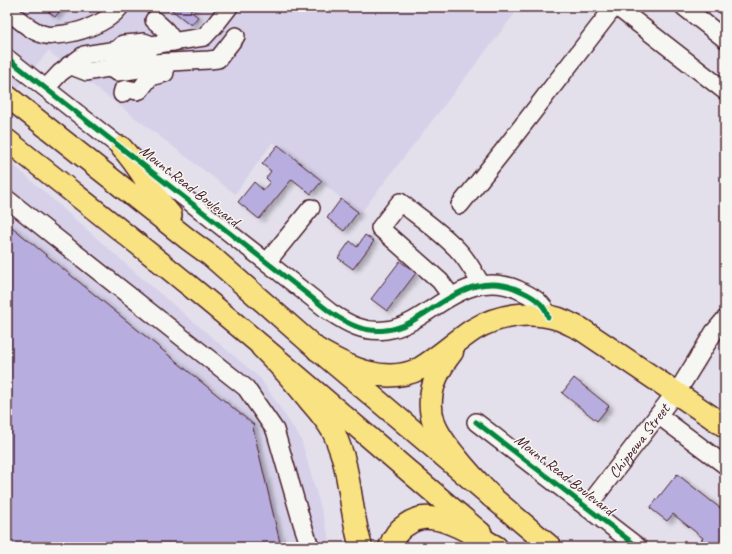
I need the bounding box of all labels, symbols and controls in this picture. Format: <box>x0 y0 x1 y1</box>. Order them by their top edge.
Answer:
street label: Mount Read Boulevard <box>135 141 245 233</box>
street label: Chippewa Street <box>604 399 675 482</box>
street label: Mount Read Boulevard <box>510 430 620 522</box>

